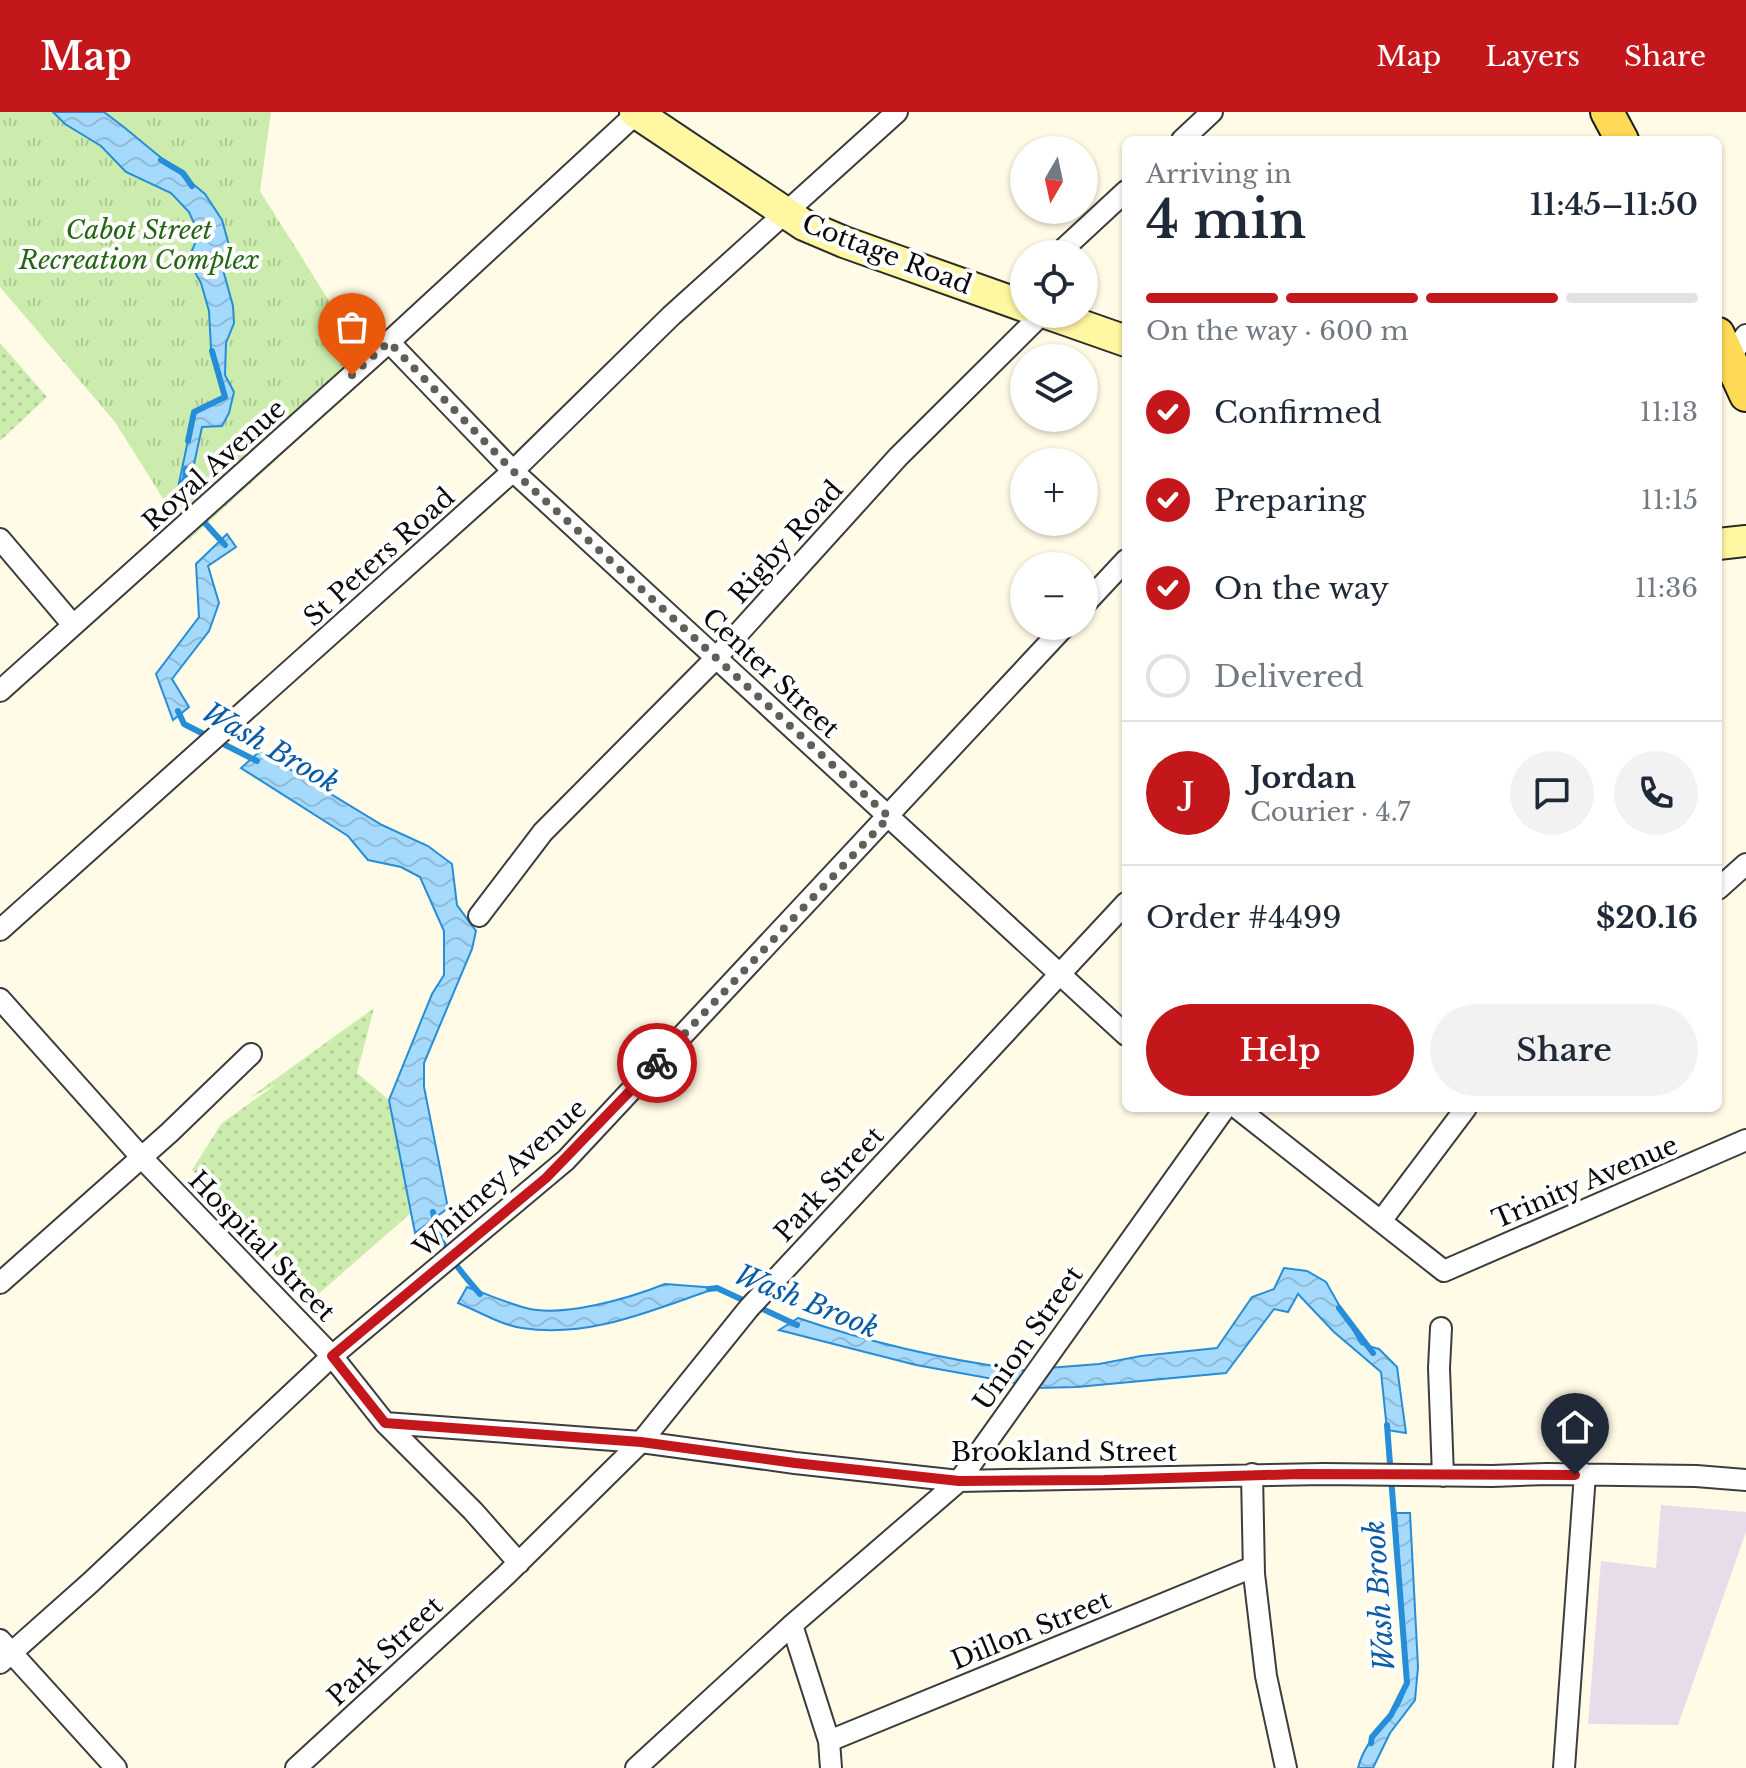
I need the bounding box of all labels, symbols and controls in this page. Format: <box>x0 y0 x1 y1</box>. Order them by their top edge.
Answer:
text: Map <box>40 33 132 80</box>
text: Map <box>1376 39 1441 74</box>
text: Layers <box>1485 39 1580 74</box>
text: Share <box>1624 39 1706 74</box>
north arrow <box>1010 136 1098 224</box>
map controls <box>1010 136 1098 640</box>
text: Arriving in <box>1146 158 1292 190</box>
text: 11:45–11:50 <box>1530 186 1698 223</box>
text: 4 min <box>1146 188 1306 252</box>
street label: Cottage Road <box>798 207 976 301</box>
park label: Cabot Street Recreation Complex <box>18 214 259 276</box>
button: locate <box>1010 240 1098 328</box>
pin <box>318 293 386 375</box>
icon: bag <box>330 305 374 349</box>
text: On the way · 600 m <box>1146 315 1408 347</box>
button: layers <box>1010 344 1098 432</box>
icon: check <box>1146 390 1190 434</box>
street label: Royal Avenue <box>136 392 292 538</box>
text: Confirmed <box>1214 394 1382 431</box>
text: 11:13 <box>1640 396 1698 428</box>
button: + <box>1010 448 1098 536</box>
street label: Rigby Road <box>723 474 849 610</box>
icon: check <box>1146 478 1190 522</box>
street label: St Peters Road <box>297 481 461 633</box>
text: Preparing <box>1214 482 1366 519</box>
text: 11:15 <box>1641 484 1698 516</box>
button: − <box>1010 552 1098 640</box>
icon: check <box>1146 566 1190 610</box>
text: On the way <box>1214 570 1389 607</box>
text: 11:36 <box>1635 572 1698 604</box>
street label: Center Street <box>696 601 846 745</box>
text: Delivered <box>1214 658 1364 695</box>
water label: Wash Brook <box>196 694 345 801</box>
button: chat <box>1510 751 1594 835</box>
button: phone <box>1614 751 1698 835</box>
text: Jordan <box>1250 759 1356 796</box>
text: J <box>1182 775 1194 812</box>
text: Courier · 4.7 <box>1250 796 1410 828</box>
text: Order #4499 <box>1146 899 1342 936</box>
text: $20.16 <box>1596 899 1698 936</box>
button: Help <box>1146 1004 1414 1096</box>
button: Share <box>1430 1004 1698 1096</box>
courier <box>617 1023 697 1103</box>
icon: bike <box>635 1041 679 1085</box>
street label: Whitney Avenue <box>406 1092 593 1265</box>
street label: Park Street <box>768 1120 890 1248</box>
street label: Trinity Avenue <box>1488 1129 1682 1235</box>
street label: Hospital Street <box>182 1164 342 1328</box>
water label: Wash Brook <box>730 1257 884 1346</box>
street label: Union Street <box>966 1260 1090 1416</box>
pin <box>1541 1393 1609 1475</box>
icon: home <box>1553 1405 1597 1449</box>
street label: Brookland Street <box>951 1436 1177 1468</box>
water label: Wash Brook <box>1357 1519 1402 1673</box>
street label: Dillon Street <box>946 1583 1116 1677</box>
street label: Park Street <box>321 1590 449 1712</box>

